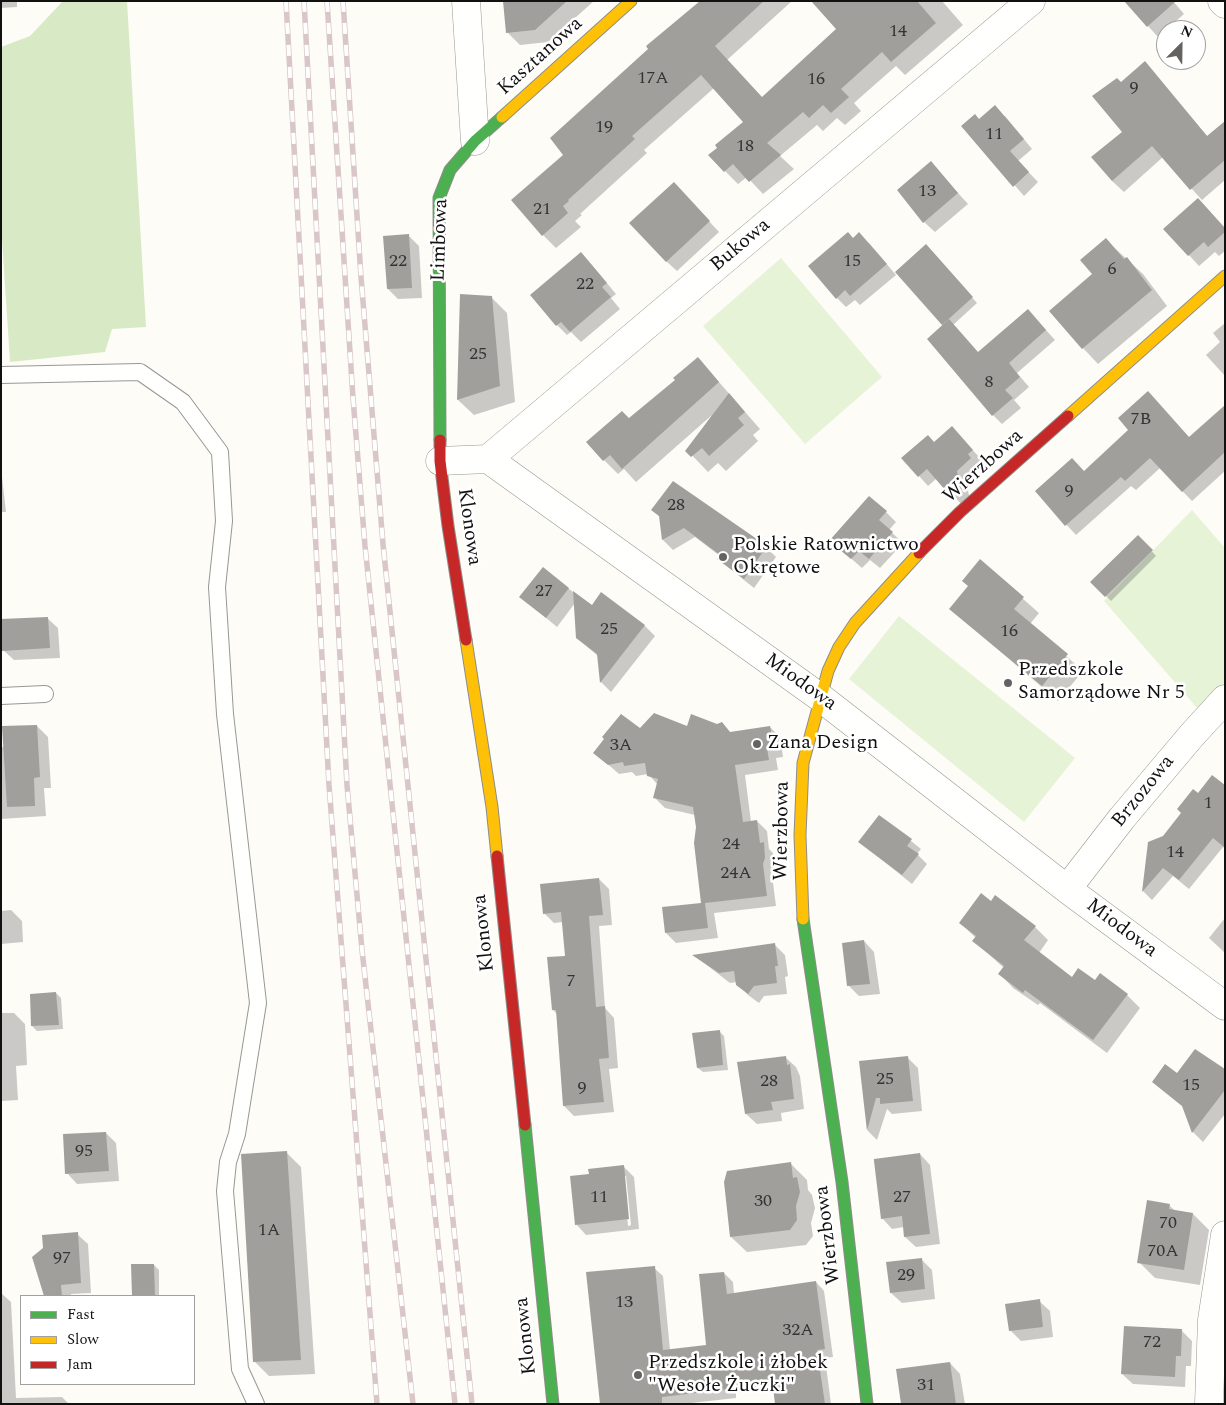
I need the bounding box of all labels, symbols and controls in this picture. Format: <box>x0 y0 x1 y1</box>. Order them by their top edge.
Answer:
street label: Kasztanowa <box>494 13 588 101</box>
north arrow <box>1156 20 1206 70</box>
text: N <box>1177 20 1196 44</box>
house number: 14 <box>889 21 907 43</box>
house number: 17A <box>637 68 669 90</box>
house number: 16 <box>807 69 825 91</box>
house number: 9 <box>1130 78 1138 100</box>
house number: 19 <box>595 117 613 139</box>
house number: 11 <box>985 124 1003 146</box>
house number: 18 <box>736 136 754 158</box>
house number: 13 <box>918 181 936 203</box>
street label: Limbowa <box>428 198 454 282</box>
house number: 21 <box>533 199 551 221</box>
street label: Bukowa <box>706 214 776 278</box>
house number: 22 <box>389 251 407 273</box>
house number: 15 <box>843 251 861 273</box>
house number: 6 <box>1108 259 1116 281</box>
house number: 22 <box>576 274 594 296</box>
house number: 25 <box>469 344 487 366</box>
house number: 8 <box>985 372 993 394</box>
house number: 7B <box>1131 409 1151 431</box>
street label: Wierzbowa <box>939 425 1029 509</box>
house number: 9 <box>1065 481 1073 503</box>
street label: Klonowa <box>451 487 485 567</box>
house number: 28 <box>667 495 685 517</box>
place label: Polskie Ratownictwo Okrętowe <box>733 534 919 581</box>
marker: Polskie Ratownictwo Okrętowe <box>717 551 729 563</box>
house number: 27 <box>535 581 553 603</box>
house number: 25 <box>600 619 618 641</box>
house number: 16 <box>1000 621 1018 643</box>
street label: Miodowa <box>759 649 841 717</box>
place label: Przedszkole Samorządowe Nr 5 <box>1018 659 1185 706</box>
marker: Przedszkole Samorządowe Nr 5 <box>1002 677 1014 689</box>
place label: Zana Design <box>767 732 878 756</box>
house number: 3A <box>610 735 632 757</box>
marker: Zana Design <box>751 738 763 750</box>
street label: Brzozowa <box>1108 751 1180 833</box>
street label: Wierzbowa <box>770 781 796 881</box>
house number: 1 <box>1204 793 1212 815</box>
house number: 24 <box>722 834 740 856</box>
house number: 14 <box>1166 842 1184 864</box>
house number: 24A <box>720 863 752 885</box>
street label: Klonowa <box>469 893 501 973</box>
street label: Miodowa <box>1081 894 1161 964</box>
house number: 7 <box>567 971 575 993</box>
house number: 25 <box>876 1069 894 1091</box>
house number: 28 <box>760 1071 778 1093</box>
house number: 15 <box>1182 1075 1200 1097</box>
house number: 9 <box>578 1078 586 1100</box>
house number: 95 <box>75 1141 93 1163</box>
street label: Wierzbowa <box>811 1184 847 1286</box>
house number: 11 <box>590 1187 608 1209</box>
house number: 27 <box>893 1187 911 1209</box>
house number: 30 <box>754 1191 772 1213</box>
house number: 70 <box>1159 1213 1177 1235</box>
house number: 1A <box>258 1220 280 1242</box>
house number: 70A <box>1147 1241 1179 1263</box>
house number: 97 <box>53 1248 71 1270</box>
house number: 29 <box>897 1265 915 1287</box>
house number: 13 <box>615 1292 633 1314</box>
legend <box>20 1295 195 1385</box>
street label: Klonowa <box>511 1296 543 1376</box>
text: Fast <box>67 1303 95 1326</box>
house number: 32A <box>782 1320 814 1342</box>
text: Slow <box>67 1328 99 1351</box>
house number: 72 <box>1143 1332 1161 1354</box>
place label: Przedszkole i żłobek "Wesołe Żuczki" <box>648 1352 828 1399</box>
text: Jam <box>67 1353 93 1376</box>
marker: Przedszkole i żłobek "Wesołe Żuczki" <box>632 1369 644 1381</box>
house number: 31 <box>917 1375 935 1397</box>

